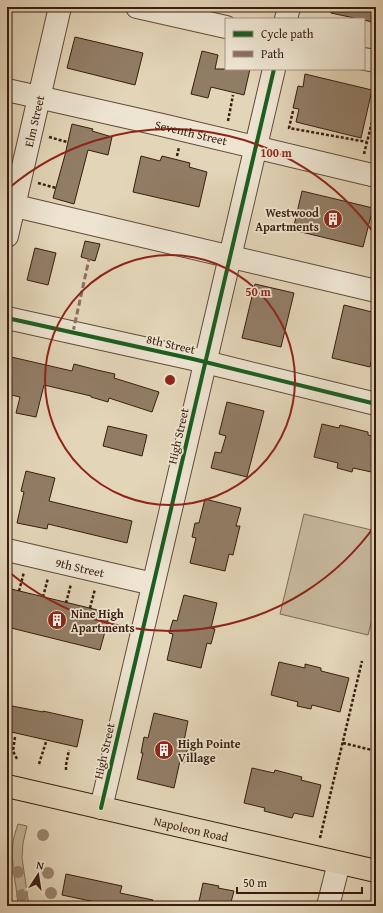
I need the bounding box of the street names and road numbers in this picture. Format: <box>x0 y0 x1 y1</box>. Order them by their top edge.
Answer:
street label: Elm Street <box>19 93 48 148</box>
street label: Seventh Street <box>154 115 230 149</box>
street label: 8th Street <box>145 330 198 358</box>
street label: High Street <box>163 406 193 466</box>
street label: 9th Street <box>54 553 107 581</box>
street label: High Street <box>89 721 119 781</box>
street label: Napoleon Road <box>152 812 231 845</box>

